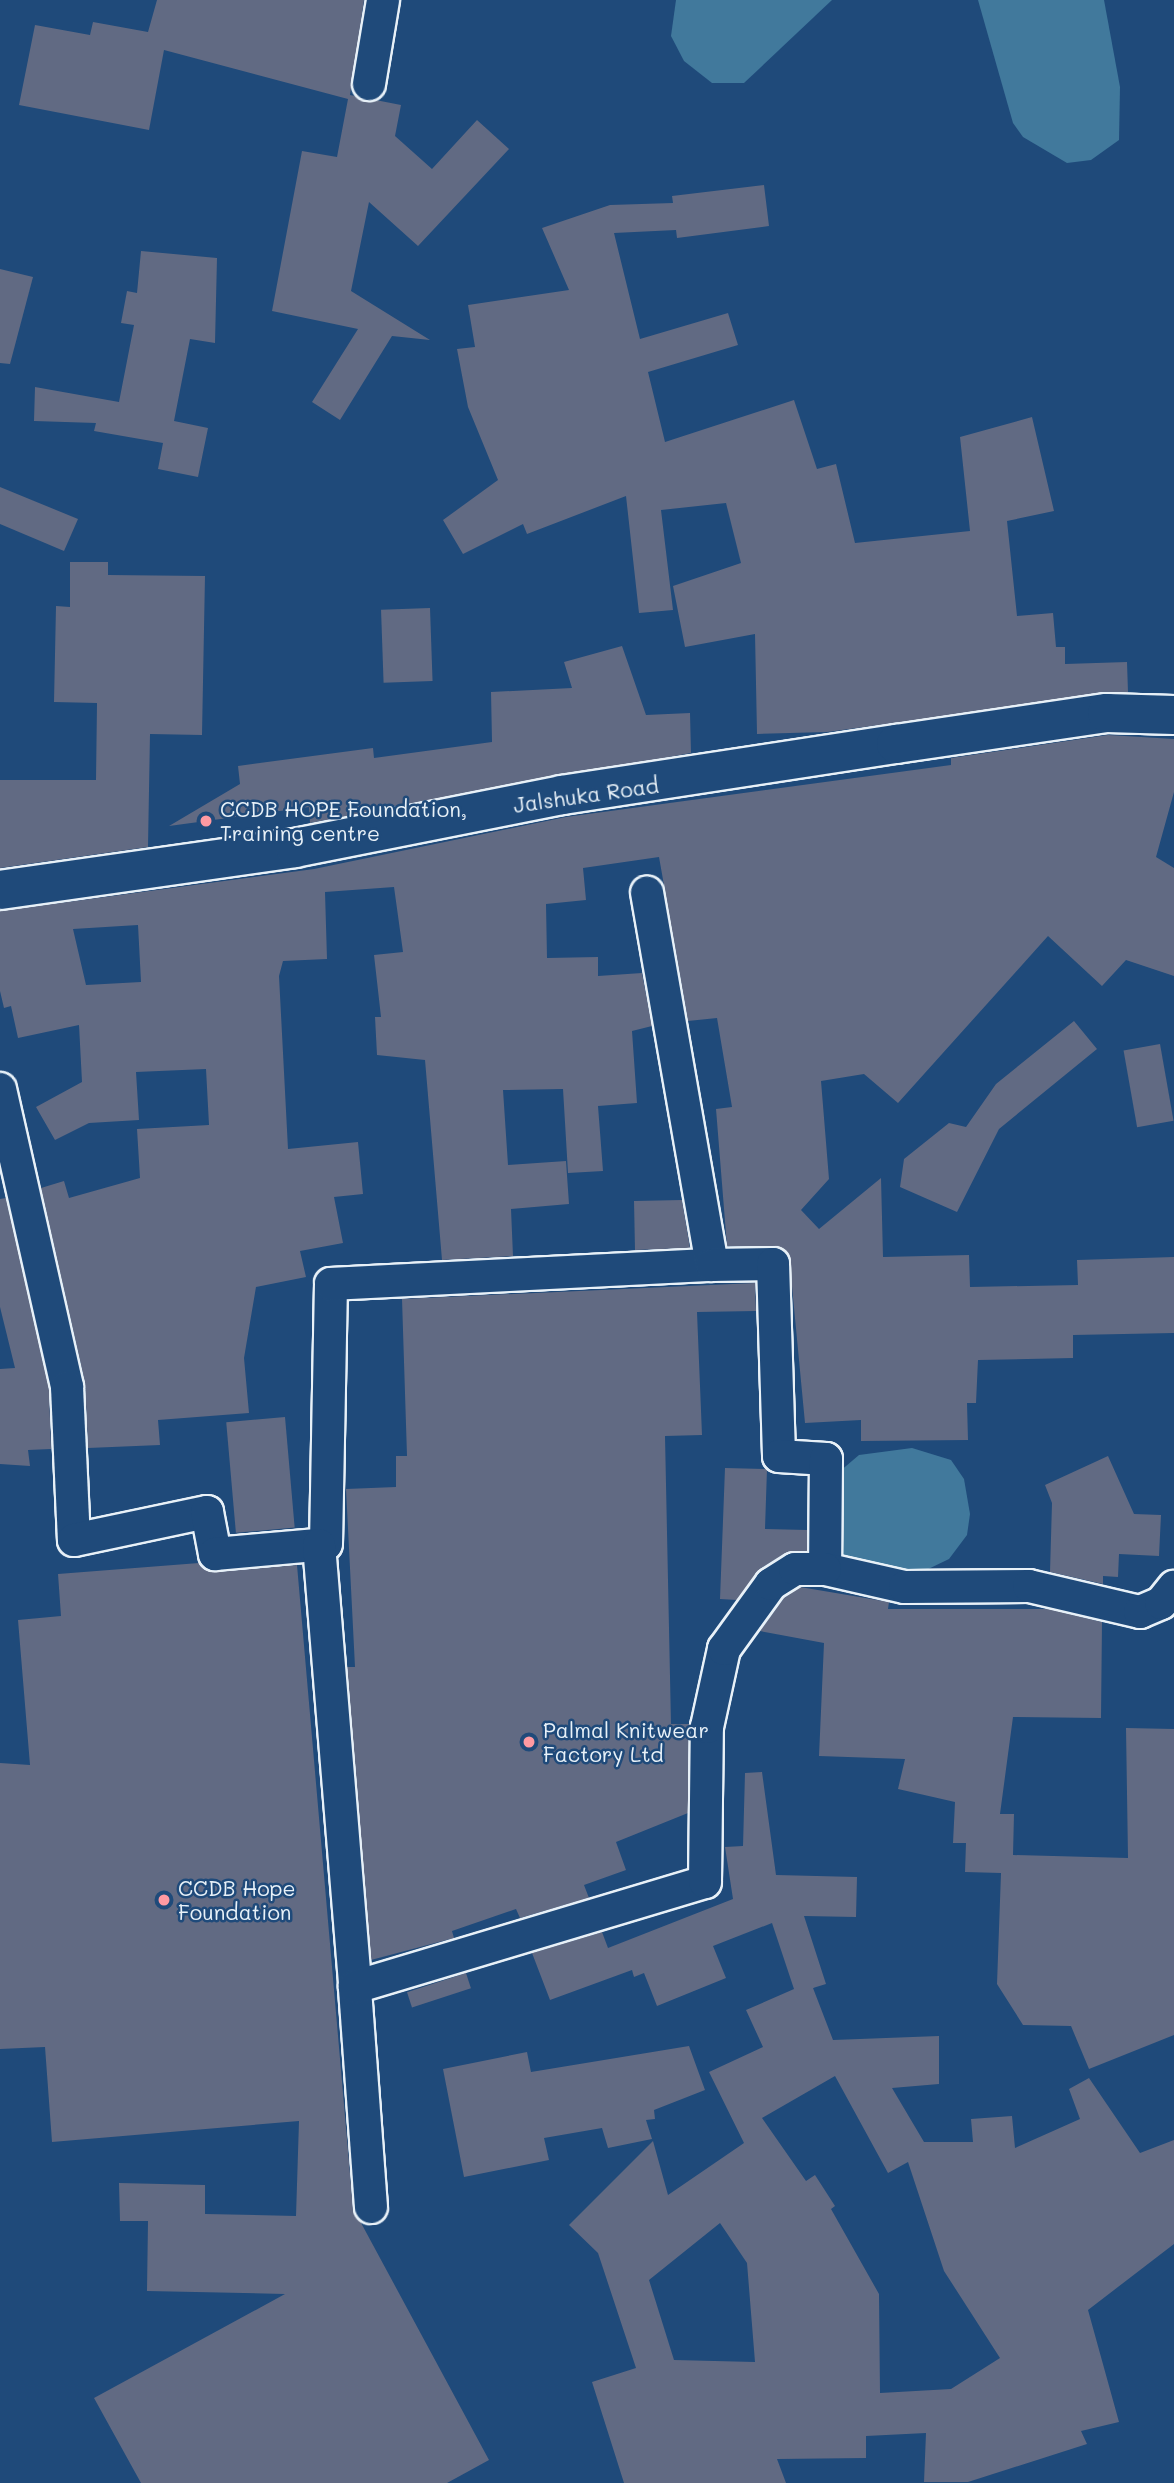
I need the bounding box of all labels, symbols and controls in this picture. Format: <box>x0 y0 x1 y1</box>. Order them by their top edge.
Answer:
street label: Jalshuka Road <box>512 772 660 818</box>
place label: CCDB HOPE Foundation, Training centre <box>220 796 467 846</box>
marker: CCDB HOPE Foundation, Training centre <box>198 813 214 829</box>
place label: Palmal Knitwear Factory Ltd <box>543 1717 709 1767</box>
marker: Palmal Knitwear Factory Ltd <box>521 1734 537 1750</box>
place label: CCDB Hope Foundation <box>178 1875 296 1925</box>
marker: CCDB Hope Foundation <box>156 1892 172 1908</box>

